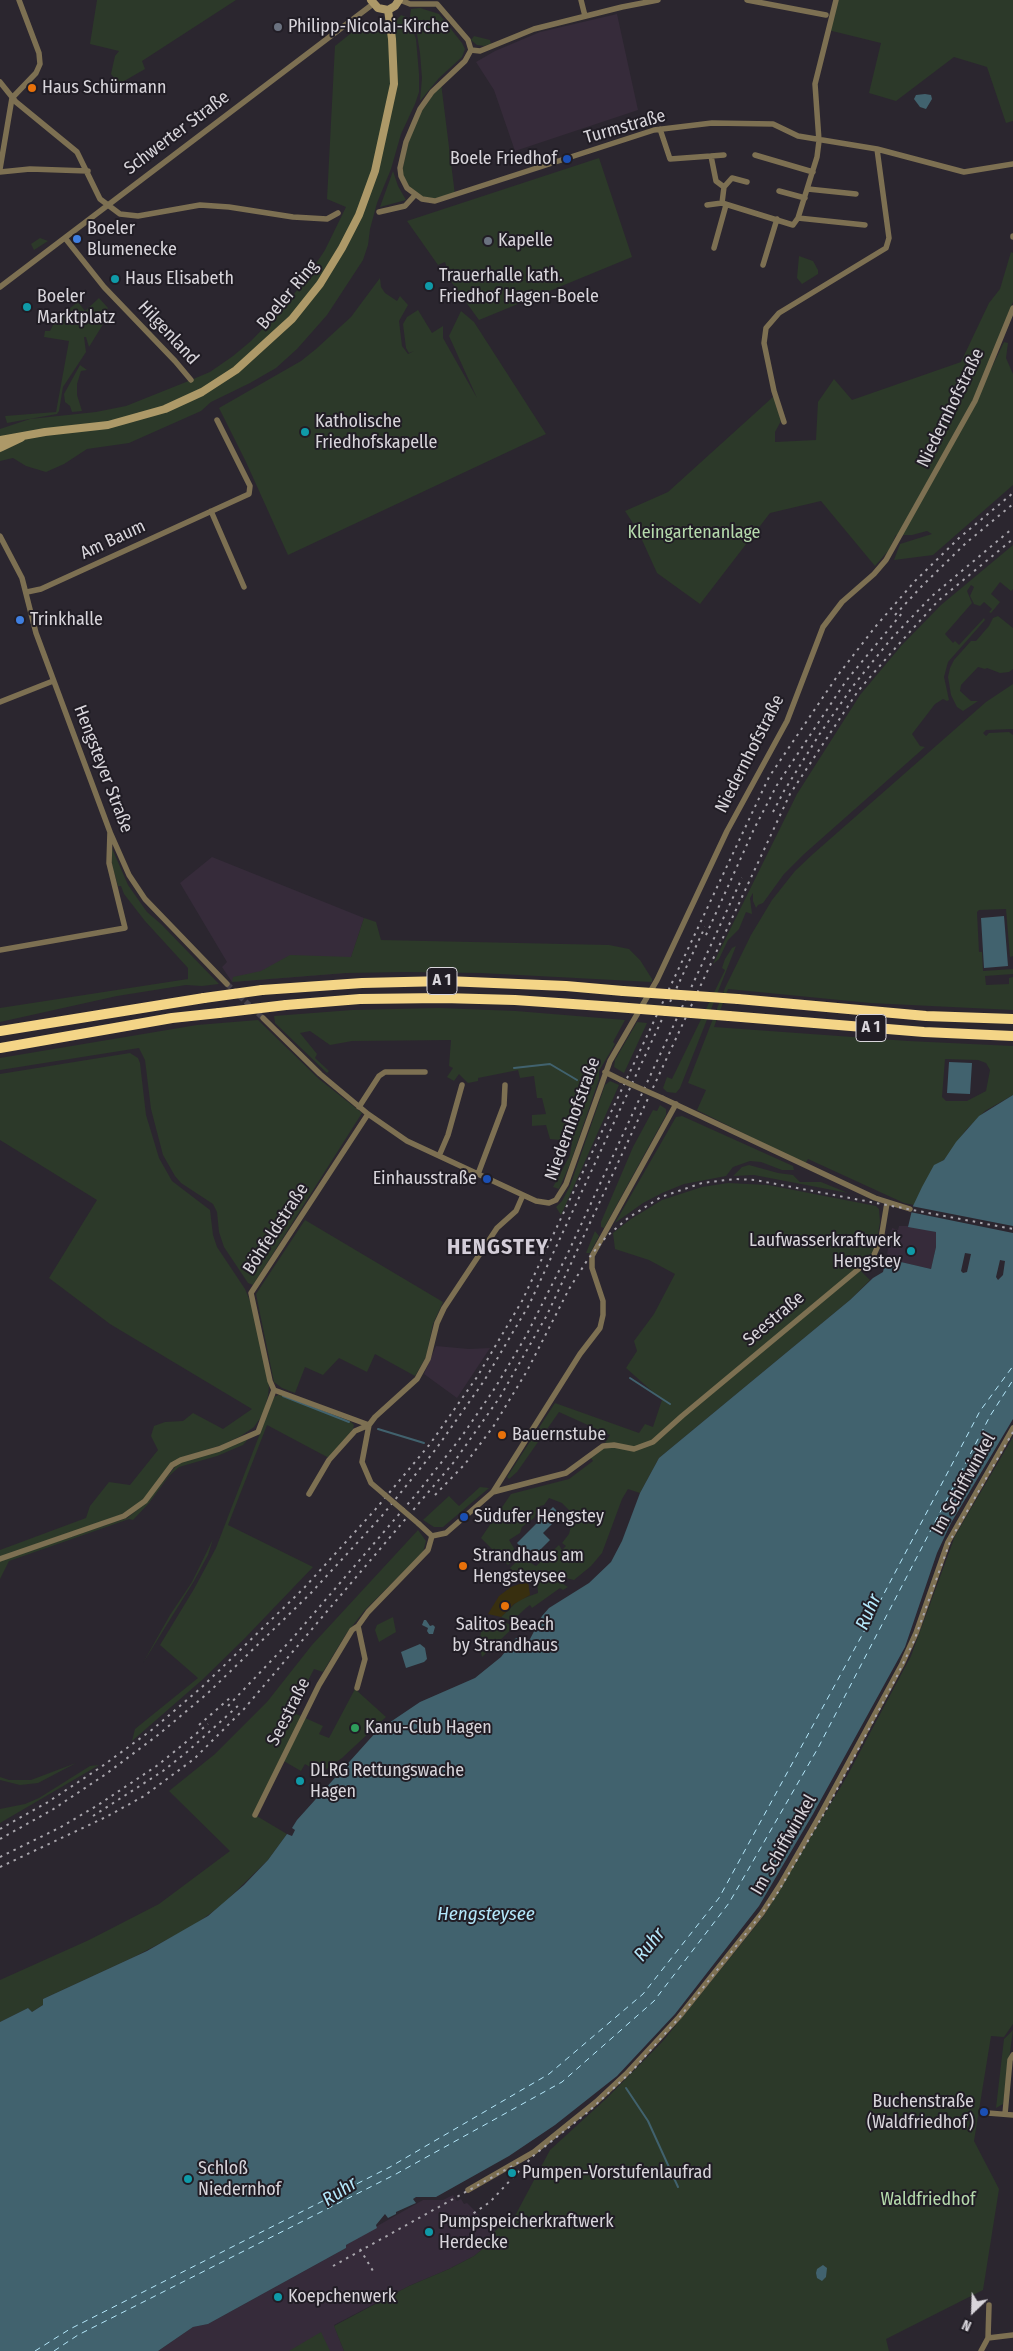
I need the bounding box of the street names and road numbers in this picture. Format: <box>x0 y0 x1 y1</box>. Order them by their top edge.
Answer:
street label: Schwerter Straße <box>120 86 234 180</box>
street label: Turmstraße <box>582 105 668 149</box>
street label: Boeler Ring <box>253 256 323 334</box>
street label: Hilgenland <box>133 297 203 369</box>
street label: Niedernhofstraße <box>913 345 989 471</box>
street label: Am Baum <box>77 516 149 564</box>
street label: Niedernhofstraße <box>711 691 789 817</box>
street label: Hengsteyer Straße <box>69 702 137 836</box>
road number: A 1 <box>427 968 457 994</box>
road number: A 1 <box>856 1014 886 1042</box>
street label: Niedernhofstraße <box>541 1054 605 1184</box>
street label: Böhfeldstraße <box>239 1180 313 1278</box>
street label: Seestraße <box>739 1287 809 1351</box>
street label: Im Schiffwinkel <box>927 1430 1001 1538</box>
street label: Seestraße <box>263 1674 315 1750</box>
street label: Im Schiffwinkel <box>747 1791 821 1899</box>

